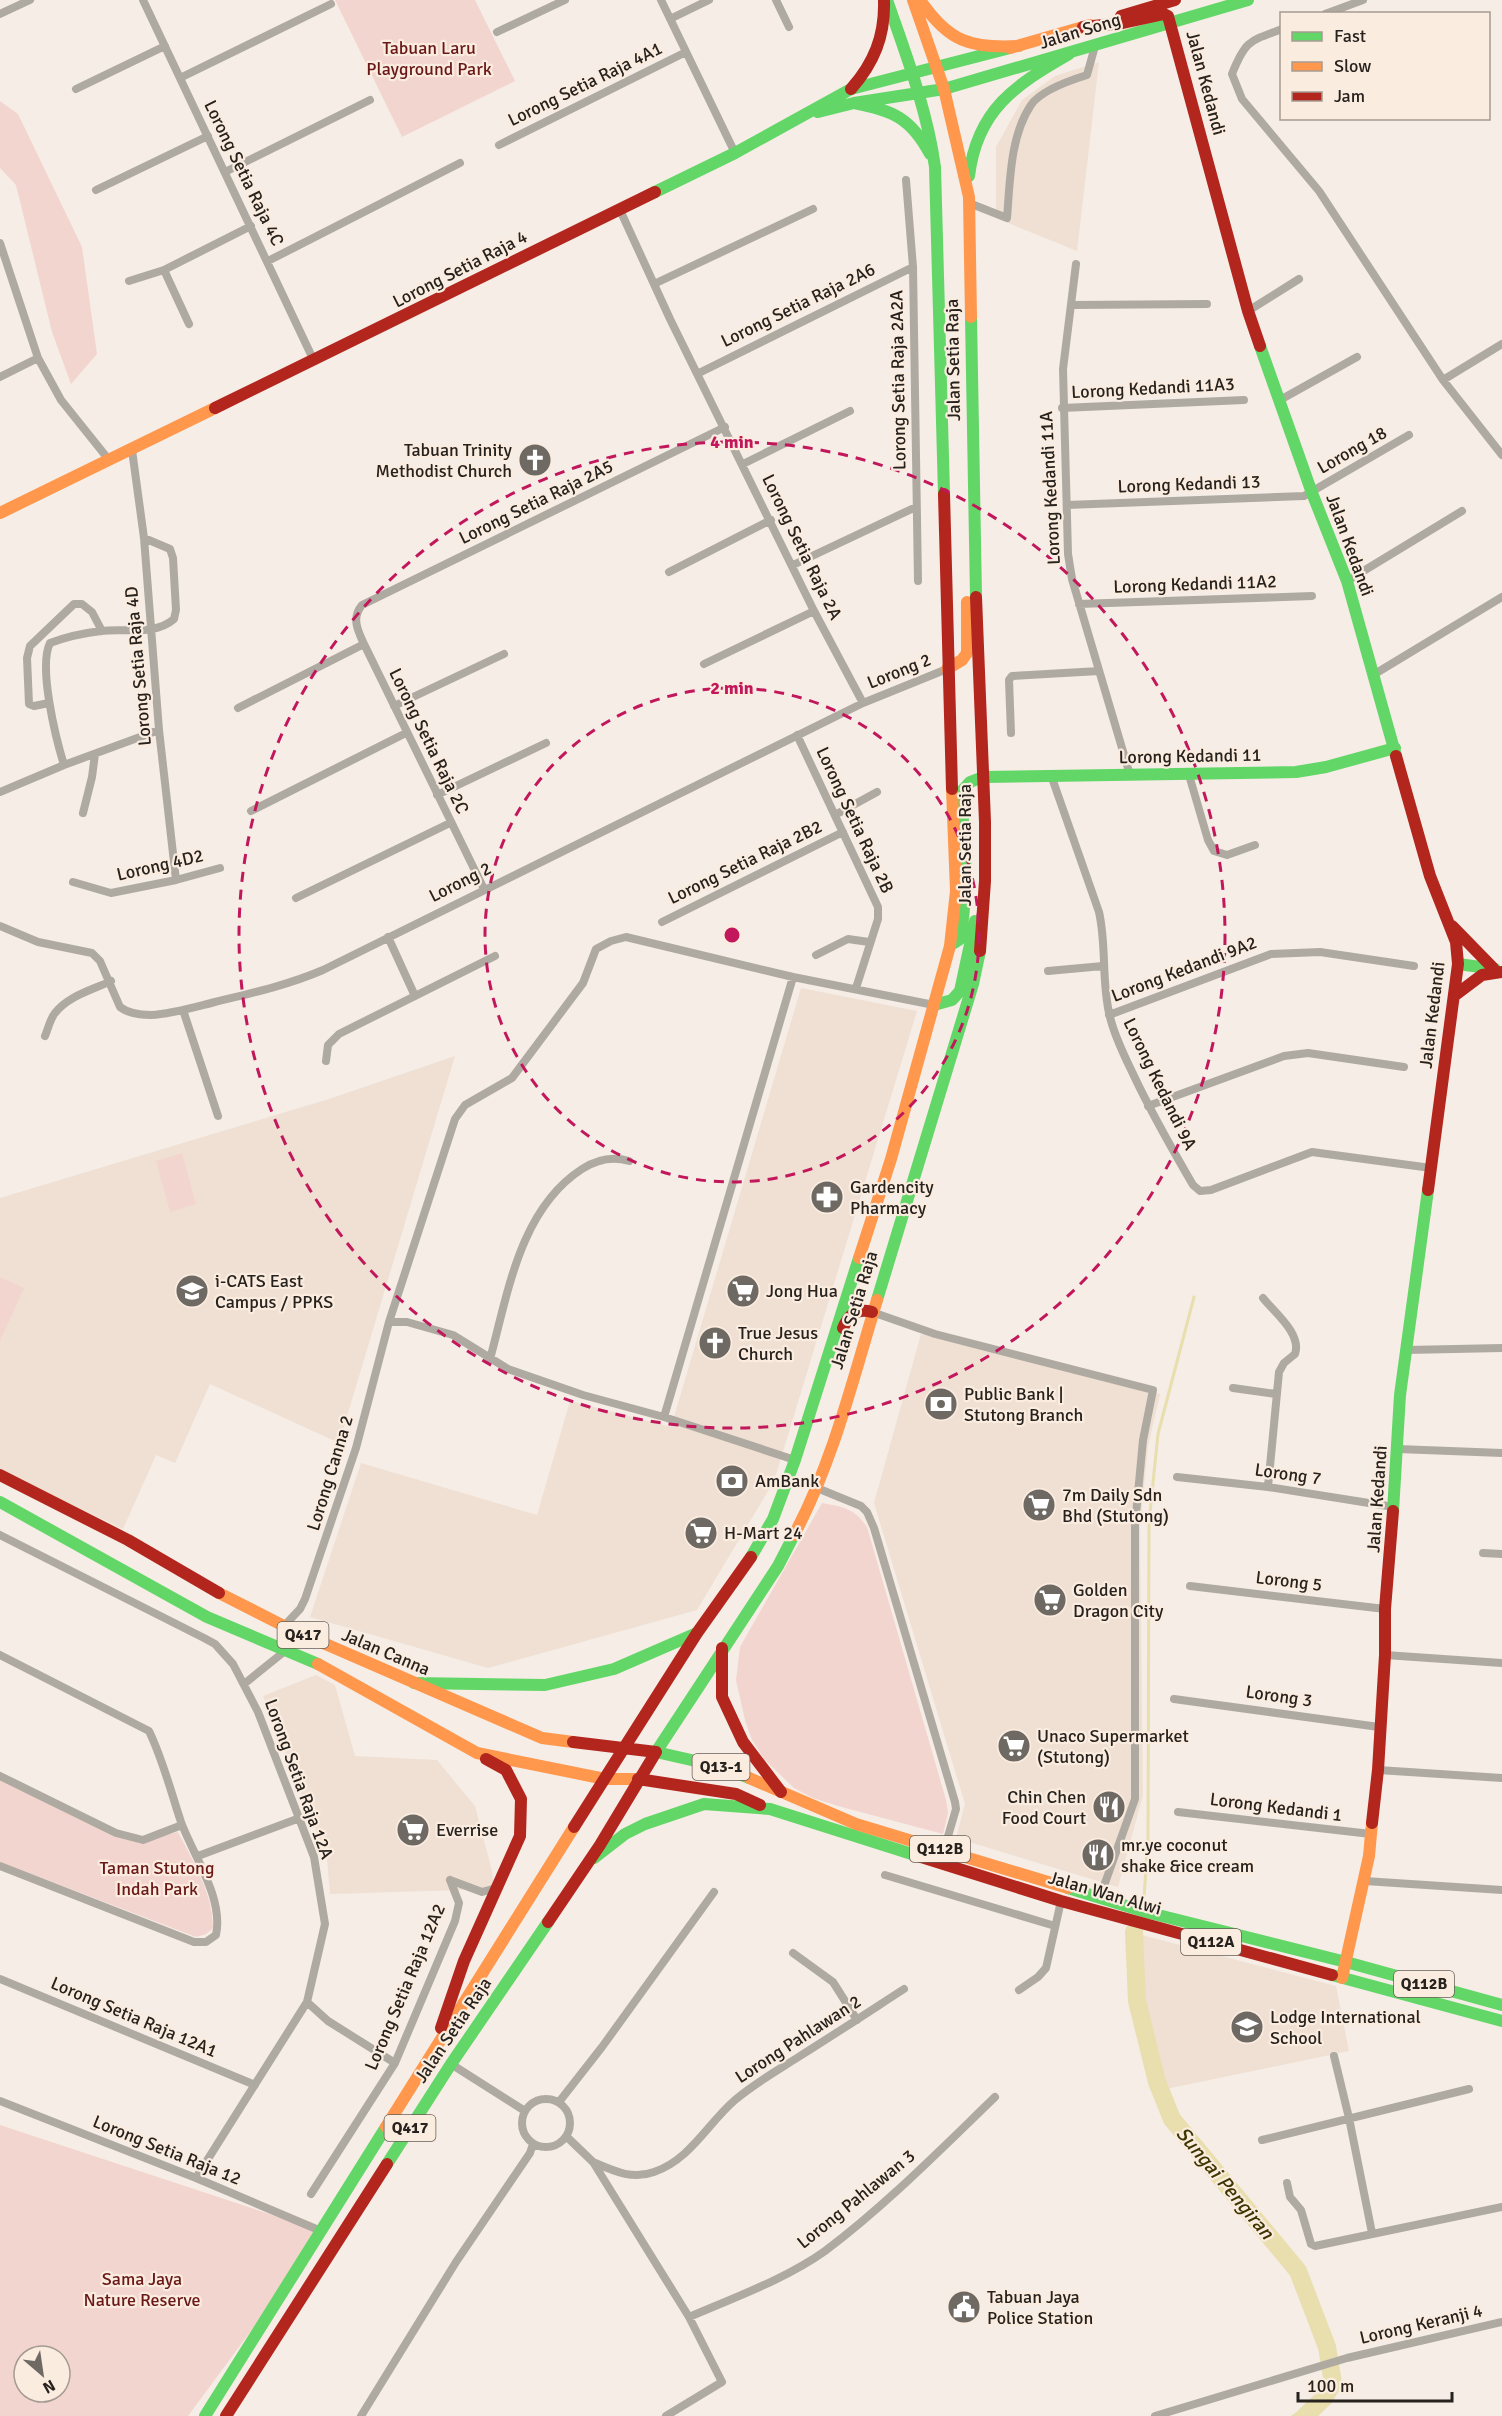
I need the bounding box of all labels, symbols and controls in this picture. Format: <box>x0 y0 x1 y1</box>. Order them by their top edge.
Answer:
street label: Jalan Song <box>1037 8 1123 54</box>
legend <box>1280 12 1490 120</box>
text: Fast <box>1334 25 1366 47</box>
street label: Jalan Kedandi <box>1181 28 1231 138</box>
park label: Tabuan Laru Playground Park <box>366 37 492 80</box>
street label: Lorong Setia Raja 4A1 <box>504 37 666 131</box>
text: Slow <box>1334 55 1371 77</box>
text: Jam <box>1334 85 1365 107</box>
street label: Lorong Setia Raja 4C <box>199 97 289 249</box>
street label: Lorong Setia Raja 4 <box>389 225 531 312</box>
street label: Lorong Setia Raja 2A6 <box>717 258 879 352</box>
street label: Lorong Setia Raja 2A2A <box>885 290 911 470</box>
street label: Jalan Setia Raja <box>941 299 965 421</box>
street label: Lorong Kedandi 11A3 <box>1071 373 1235 403</box>
street label: Lorong Kedandi 11A <box>1035 411 1065 565</box>
street label: Lorong 18 <box>1313 421 1391 479</box>
text: 4 min <box>710 431 754 453</box>
place label: Tabuan Trinity Methodist Church <box>375 439 513 482</box>
church icon: Tabuan Trinity Methodist Church <box>517 442 553 478</box>
street label: Lorong Setia Raja 2A5 <box>455 455 617 549</box>
street label: Lorong Setia Raja 2A <box>757 471 847 623</box>
street label: Lorong Kedandi 13 <box>1117 471 1261 497</box>
street label: Jalan Kedandi <box>1321 491 1379 599</box>
street label: Lorong Kedandi 11A2 <box>1113 570 1277 598</box>
street label: Lorong Setia Raja 4D <box>120 585 156 747</box>
street label: Lorong 2 <box>864 648 934 694</box>
street label: Lorong Setia Raja 2C <box>384 665 474 817</box>
text: 2 min <box>710 677 754 699</box>
street label: Lorong Setia Raja 2B <box>811 743 899 897</box>
street label: Lorong Kedandi 11 <box>1118 744 1262 768</box>
street label: Jalan Setia Raja <box>954 784 976 906</box>
street label: Lorong Setia Raja 2B2 <box>664 815 826 909</box>
street label: Lorong 4D2 <box>114 844 206 886</box>
street label: Lorong 2 <box>425 857 495 907</box>
centre of rings <box>722 925 742 945</box>
street label: Lorong Kedandi 9A2 <box>1108 931 1260 1007</box>
street label: Jalan Kedandi <box>1415 960 1449 1070</box>
street label: Lorong Kedandi 9A <box>1119 1014 1201 1154</box>
place label: Gardencity Pharmacy <box>850 1176 934 1219</box>
pharmacy icon: Gardencity Pharmacy <box>809 1179 845 1215</box>
street label: Jalan Setia Raja <box>826 1248 882 1372</box>
place label: i-CATS East Campus / PPKS <box>215 1270 333 1313</box>
school or university icon: i-CATS East Campus / PPKS <box>174 1273 210 1309</box>
supermarket icon: Jong Hua <box>725 1273 761 1309</box>
place label: Jong Hua <box>766 1280 838 1302</box>
place label: True Jesus Church <box>738 1322 818 1365</box>
church icon: True Jesus Church <box>697 1325 733 1361</box>
place label: Public Bank | Stutong Branch <box>964 1383 1083 1426</box>
bank icon: Public Bank | Stutong Branch <box>923 1386 959 1422</box>
street label: Lorong Canna 2 <box>302 1413 358 1533</box>
street label: Jalan Kedandi <box>1362 1445 1392 1553</box>
street label: Lorong 7 <box>1253 1458 1323 1490</box>
bank icon: AmBank <box>714 1463 750 1499</box>
place label: AmBank <box>755 1470 819 1492</box>
place label: 7m Daily Sdn Bhd (Stutong) <box>1062 1484 1169 1527</box>
supermarket icon: 7m Daily Sdn Bhd (Stutong) <box>1021 1487 1057 1523</box>
supermarket icon: H-Mart 24 <box>683 1515 719 1551</box>
place label: H-Mart 24 <box>724 1522 803 1544</box>
street label: Lorong 5 <box>1254 1566 1324 1596</box>
place label: Golden Dragon City <box>1073 1579 1164 1622</box>
supermarket icon: Golden Dragon City <box>1032 1582 1068 1618</box>
road number: Q417 <box>278 1622 328 1648</box>
street label: Jalan Canna <box>339 1624 433 1680</box>
street label: Lorong 3 <box>1244 1680 1314 1712</box>
street label: Lorong Setia Raja 12A <box>260 1696 338 1862</box>
place label: Unaco Supermarket (Stutong) <box>1037 1725 1189 1768</box>
supermarket icon: Unaco Supermarket (Stutong) <box>996 1728 1032 1764</box>
road number: Q13-1 <box>692 1754 750 1780</box>
place label: Chin Chen Food Court <box>1002 1786 1086 1829</box>
street label: Lorong Kedandi 1 <box>1209 1788 1343 1826</box>
restaurant icon: Chin Chen Food Court <box>1091 1789 1127 1825</box>
supermarket icon: Everrise <box>395 1812 431 1848</box>
place label: Everrise <box>436 1819 498 1841</box>
place label: mr.ye coconut shake &ice cream <box>1121 1834 1254 1877</box>
road number: Q112B <box>910 1836 970 1862</box>
restaurant icon: mr.ye coconut shake &ice cream <box>1080 1837 1116 1873</box>
park label: Taman Stutong Indah Park <box>100 1857 214 1900</box>
street label: Jalan Wan Alwi <box>1046 1866 1164 1920</box>
street label: Lorong Setia Raja 12A2 <box>360 1900 450 2074</box>
road number: Q112A <box>1181 1929 1241 1955</box>
road number: Q112B <box>1394 1971 1454 1997</box>
street label: Lorong Setia Raja 12A1 <box>47 1972 221 2062</box>
street label: Jalan Setia Raja <box>410 1973 496 2087</box>
street label: Lorong Pahlawan 2 <box>731 1990 865 2088</box>
place label: Lodge International School <box>1270 2006 1421 2049</box>
school or university icon: Lodge International School <box>1229 2009 1265 2045</box>
street label: Lorong Setia Raja 12 <box>90 2110 244 2190</box>
road number: Q417 <box>384 2115 436 2141</box>
water label: Sungai Pengiran <box>1171 2122 1280 2245</box>
street label: Lorong Pahlawan 3 <box>792 2145 920 2253</box>
park label: Sama Jaya Nature Reserve <box>83 2268 201 2311</box>
place label: Tabuan Jaya Police Station <box>987 2286 1093 2329</box>
public building icon: Tabuan Jaya Police Station <box>946 2289 982 2325</box>
street label: Lorong Keranji 4 <box>1357 2299 1485 2349</box>
north arrow <box>12 2344 72 2404</box>
scale bar <box>1298 2365 1452 2403</box>
text: N <box>39 2375 59 2398</box>
text: 100 m <box>1307 2375 1354 2397</box>

